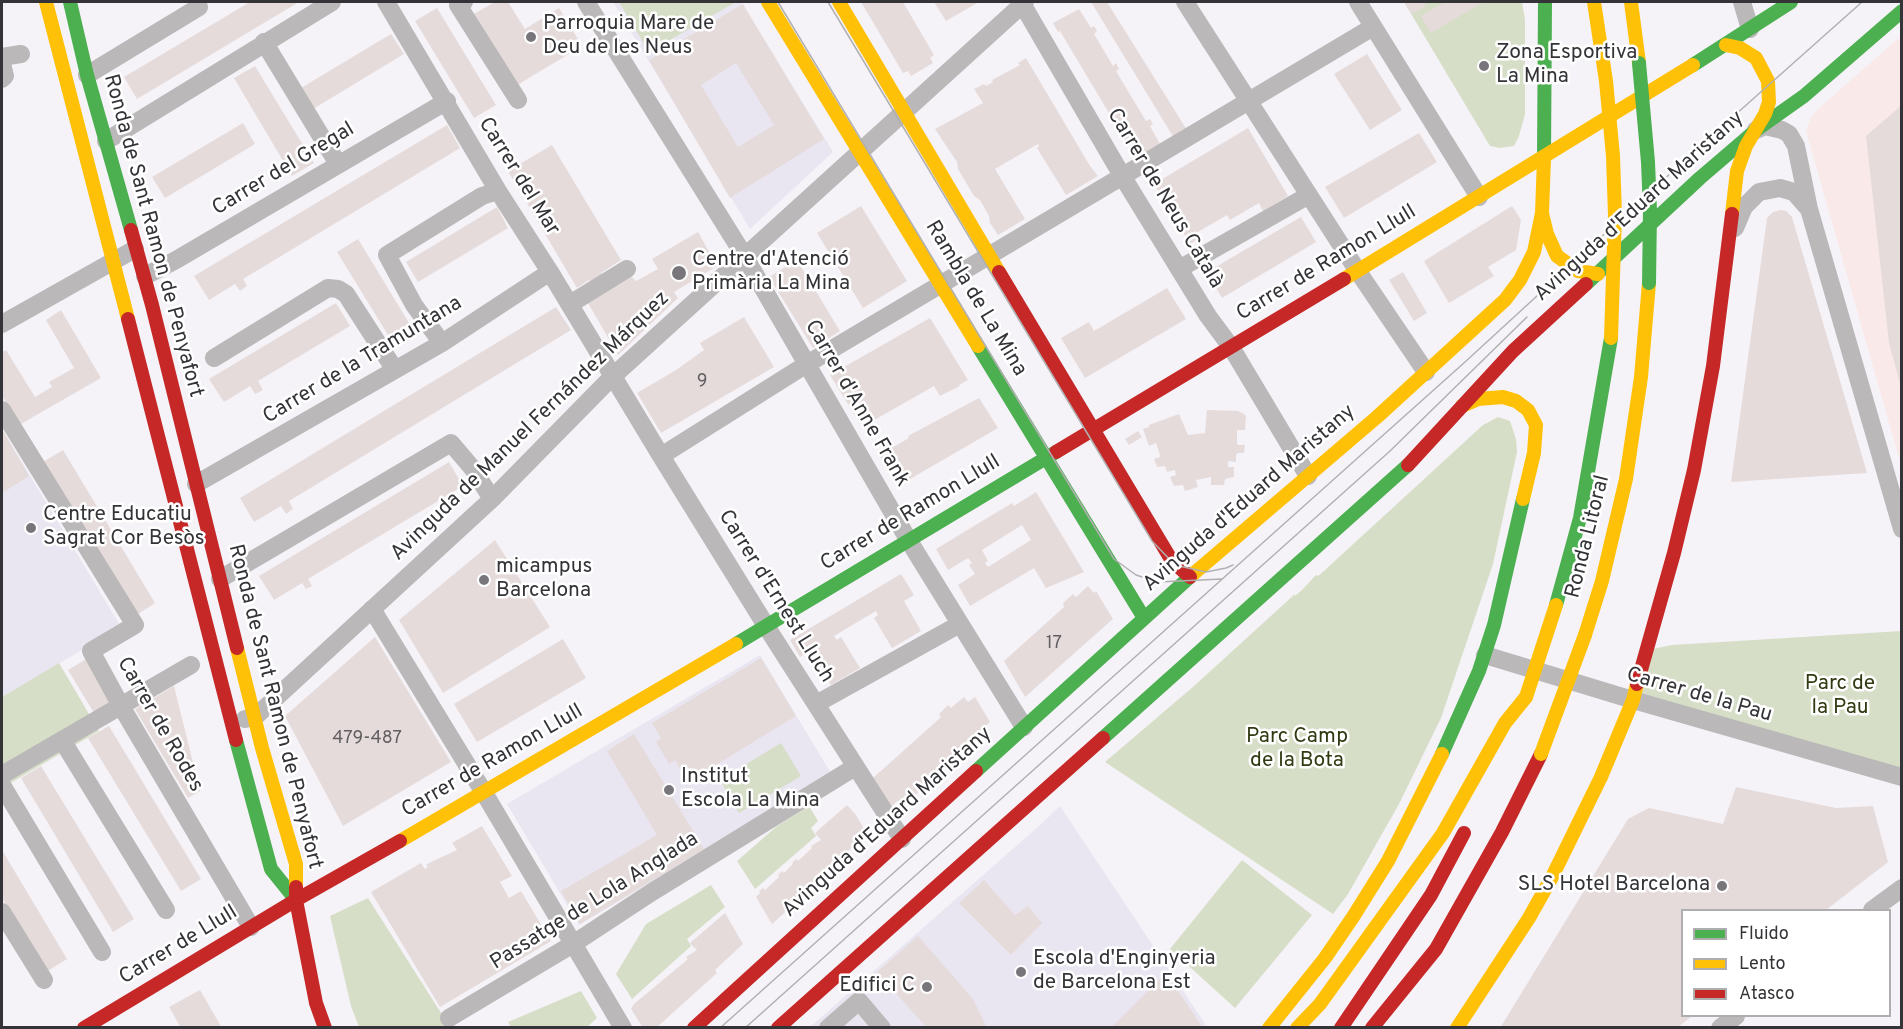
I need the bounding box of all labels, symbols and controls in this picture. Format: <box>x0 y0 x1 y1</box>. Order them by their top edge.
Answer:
place label: Parroquia Mare de Deu de les Neus <box>543 12 714 62</box>
marker: Parroquia Mare de Deu de les Neus <box>524 30 538 44</box>
place label: Zona Esportiva La Mina <box>1496 41 1637 91</box>
marker: Zona Esportiva La Mina <box>1477 59 1491 73</box>
street label: Ronda de Sant Ramon de Penyafort <box>97 72 207 400</box>
street label: Carrer de Neus Català <box>1100 104 1228 294</box>
street label: Avinguda d'Eduard Maristany <box>1530 106 1750 308</box>
street label: Carrer del Mar <box>472 113 564 241</box>
street label: Carrer del Gregal <box>208 118 360 222</box>
street label: Carrer de Ramon Llull <box>1233 200 1421 328</box>
street label: Rambla de La Mina <box>919 217 1031 381</box>
place label: Centre d'Atenció Primària La Mina <box>692 248 850 298</box>
marker: Centre d'Atenció Primària La Mina <box>670 264 688 282</box>
street label: Avinguda de Manuel Fernández Márquez <box>386 287 676 567</box>
street label: Carrer de la Tramuntana <box>259 292 467 430</box>
street label: Carrer d'Anne Frank <box>798 316 914 492</box>
house number: 9 <box>697 371 707 393</box>
street label: Avinguda d'Eduard Maristany <box>1139 400 1361 598</box>
street label: Carrer de Ramon Llull <box>817 450 1005 578</box>
street label: Ronda Litoral <box>1562 473 1616 601</box>
place label: Centre Educatiu Sagrat Cor Besòs <box>43 503 205 553</box>
street label: Carrer d'Ernest Lluch <box>712 506 838 688</box>
marker: Centre Educatiu Sagrat Cor Besòs <box>24 521 38 535</box>
street label: Ronda de Sant Ramon de Penyafort <box>221 542 327 872</box>
place label: micampus Barcelona <box>496 555 592 605</box>
marker: micampus Barcelona <box>477 573 491 587</box>
house number: 17 <box>1046 633 1062 655</box>
street label: Carrer de Rodes <box>110 653 208 797</box>
street label: Carrer de la Pau <box>1623 663 1775 729</box>
park label: Parc de la Pau <box>1805 672 1875 722</box>
street label: Carrer de Ramon Llull <box>398 700 588 824</box>
street label: Avinguda d'Eduard Maristany <box>778 722 998 924</box>
park label: Parc Camp de la Bota <box>1246 725 1348 775</box>
house number: 479-487 <box>332 728 402 750</box>
place label: Institut Escola La Mina <box>681 765 820 815</box>
marker: Institut Escola La Mina <box>662 783 676 797</box>
street label: Passatge de Lola Anglada <box>486 828 704 976</box>
place label: SLS Hotel Barcelona <box>1518 873 1710 899</box>
marker: SLS Hotel Barcelona <box>1715 879 1729 893</box>
street label: Carrer de Llull <box>115 901 243 991</box>
legend <box>1681 909 1891 1017</box>
text: Fluido <box>1739 923 1789 946</box>
place label: Escola d'Enginyeria de Barcelona Est <box>1033 947 1216 997</box>
text: Lento <box>1739 953 1785 976</box>
marker: Escola d'Enginyeria de Barcelona Est <box>1014 965 1028 979</box>
place label: Edifici C <box>839 974 915 1000</box>
marker: Edifici C <box>920 980 934 994</box>
text: Atasco <box>1739 983 1795 1006</box>

